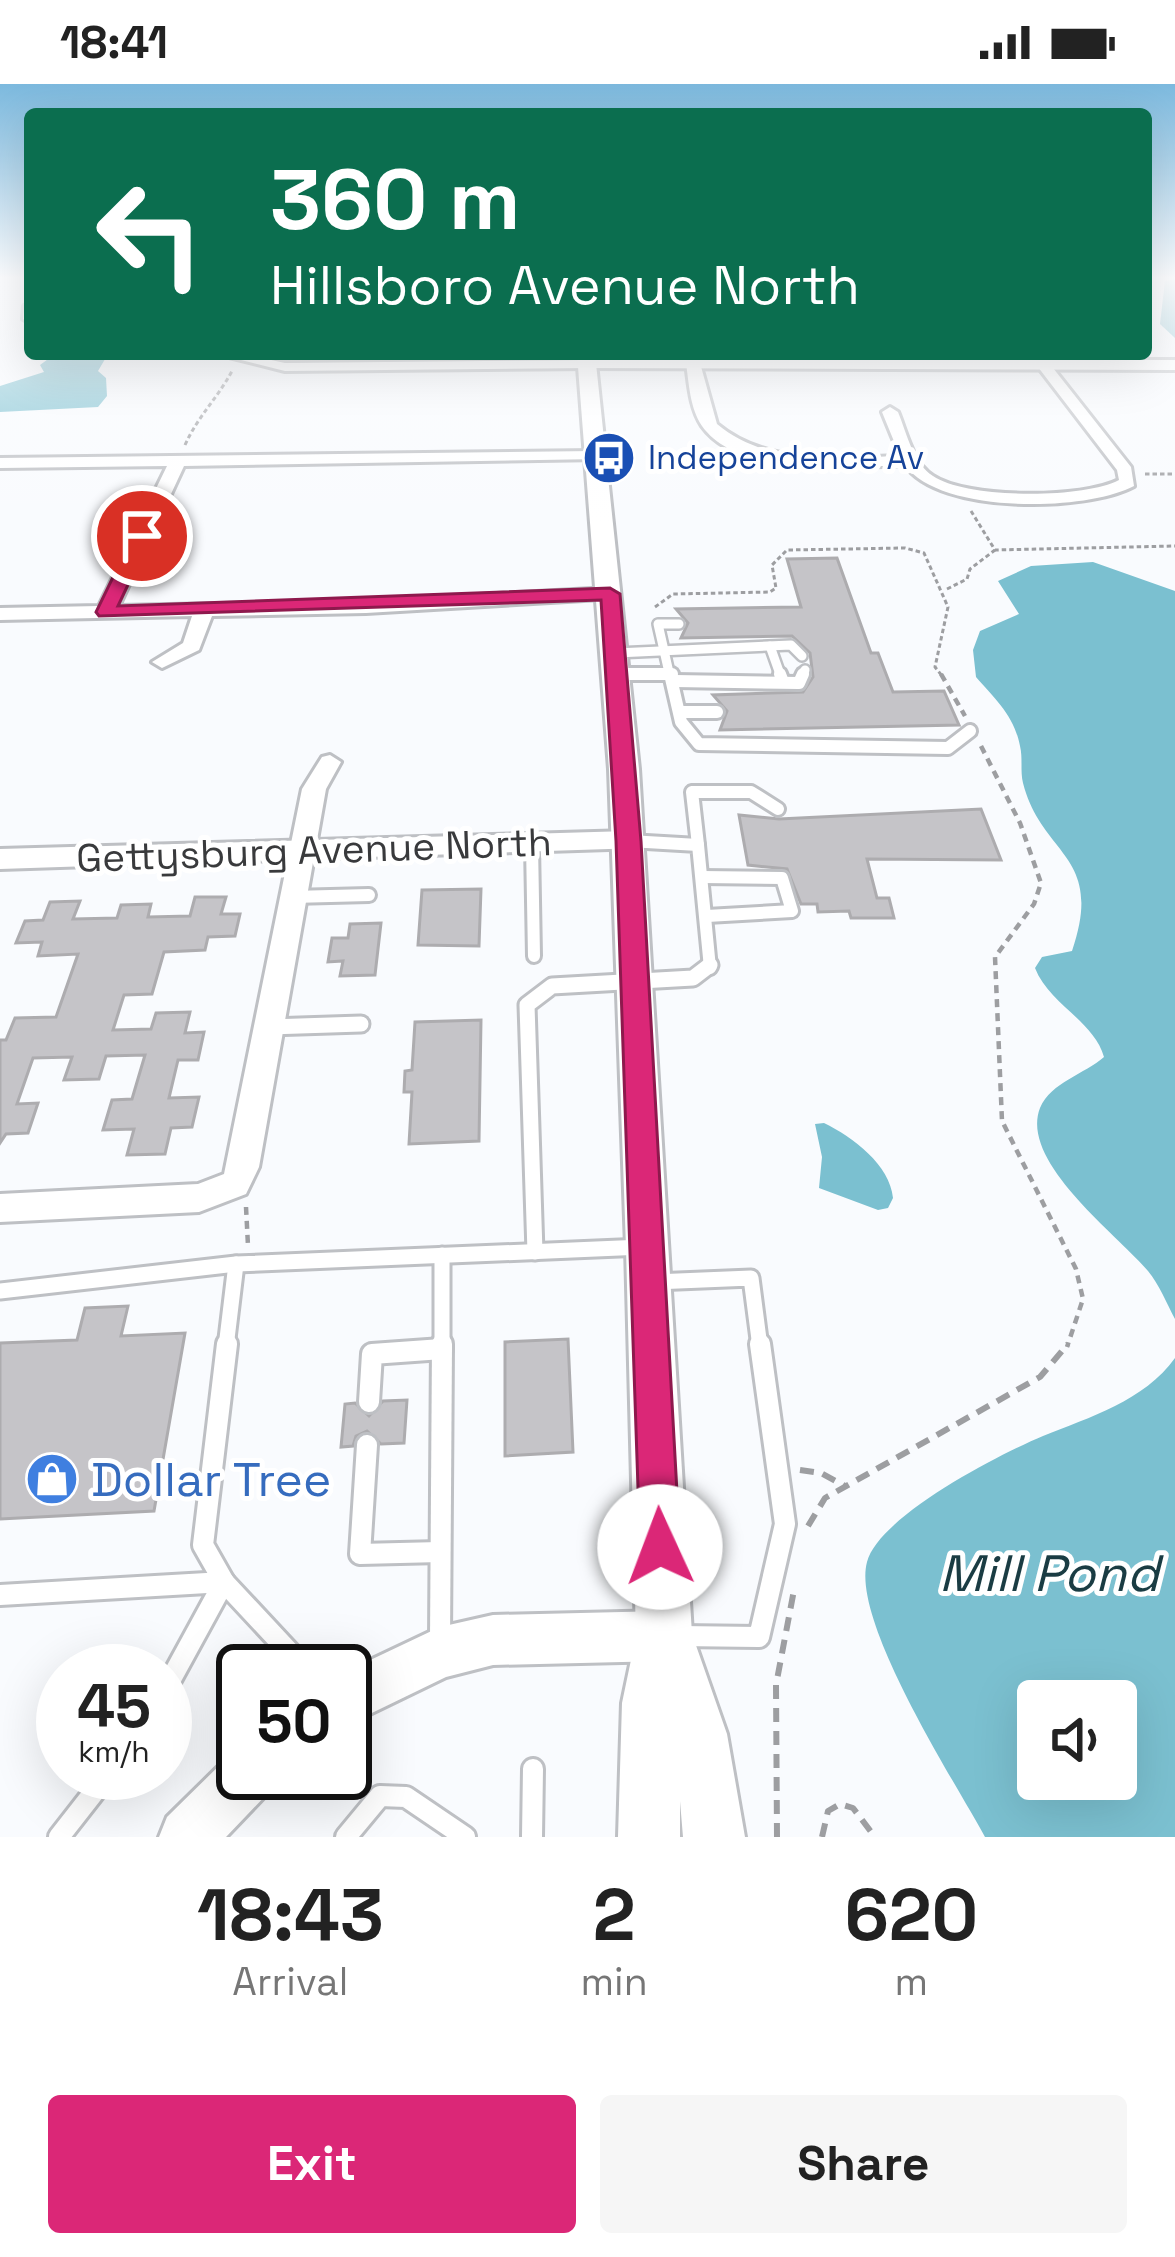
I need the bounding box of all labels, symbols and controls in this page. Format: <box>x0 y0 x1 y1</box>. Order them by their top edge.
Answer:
text: 18:41 <box>60 14 168 71</box>
text: 360 m <box>270 146 521 254</box>
icon: left <box>72 156 228 312</box>
text: Hillsboro Avenue North <box>270 251 860 320</box>
bus stop icon: Independence Av <box>581 430 637 486</box>
place label: Independence Av <box>648 437 924 479</box>
pin <box>91 485 193 587</box>
icon: arrive <box>109 503 175 569</box>
street label: Gettysburg Avenue North <box>75 817 553 883</box>
place label: Dollar Tree <box>91 1449 331 1510</box>
shop icon: Dollar Tree <box>24 1451 80 1507</box>
position arrow <box>597 1484 723 1610</box>
water label: Mill Pond <box>939 1541 1164 1606</box>
speed limit sign: 50 <box>216 1644 372 1800</box>
text: 45 <box>77 1668 151 1745</box>
map controls <box>1017 1680 1137 1800</box>
button: sound <box>1017 1680 1137 1800</box>
text: km/h <box>78 1732 150 1771</box>
text: 18:43 <box>197 1869 384 1961</box>
text: 2 <box>593 1869 635 1961</box>
text: 620 <box>844 1869 978 1961</box>
text: Arrival <box>232 1957 348 2006</box>
text: min <box>581 1957 648 2006</box>
text: m <box>895 1957 928 2006</box>
button: Exit <box>48 2095 576 2233</box>
button: Share <box>600 2095 1127 2233</box>

